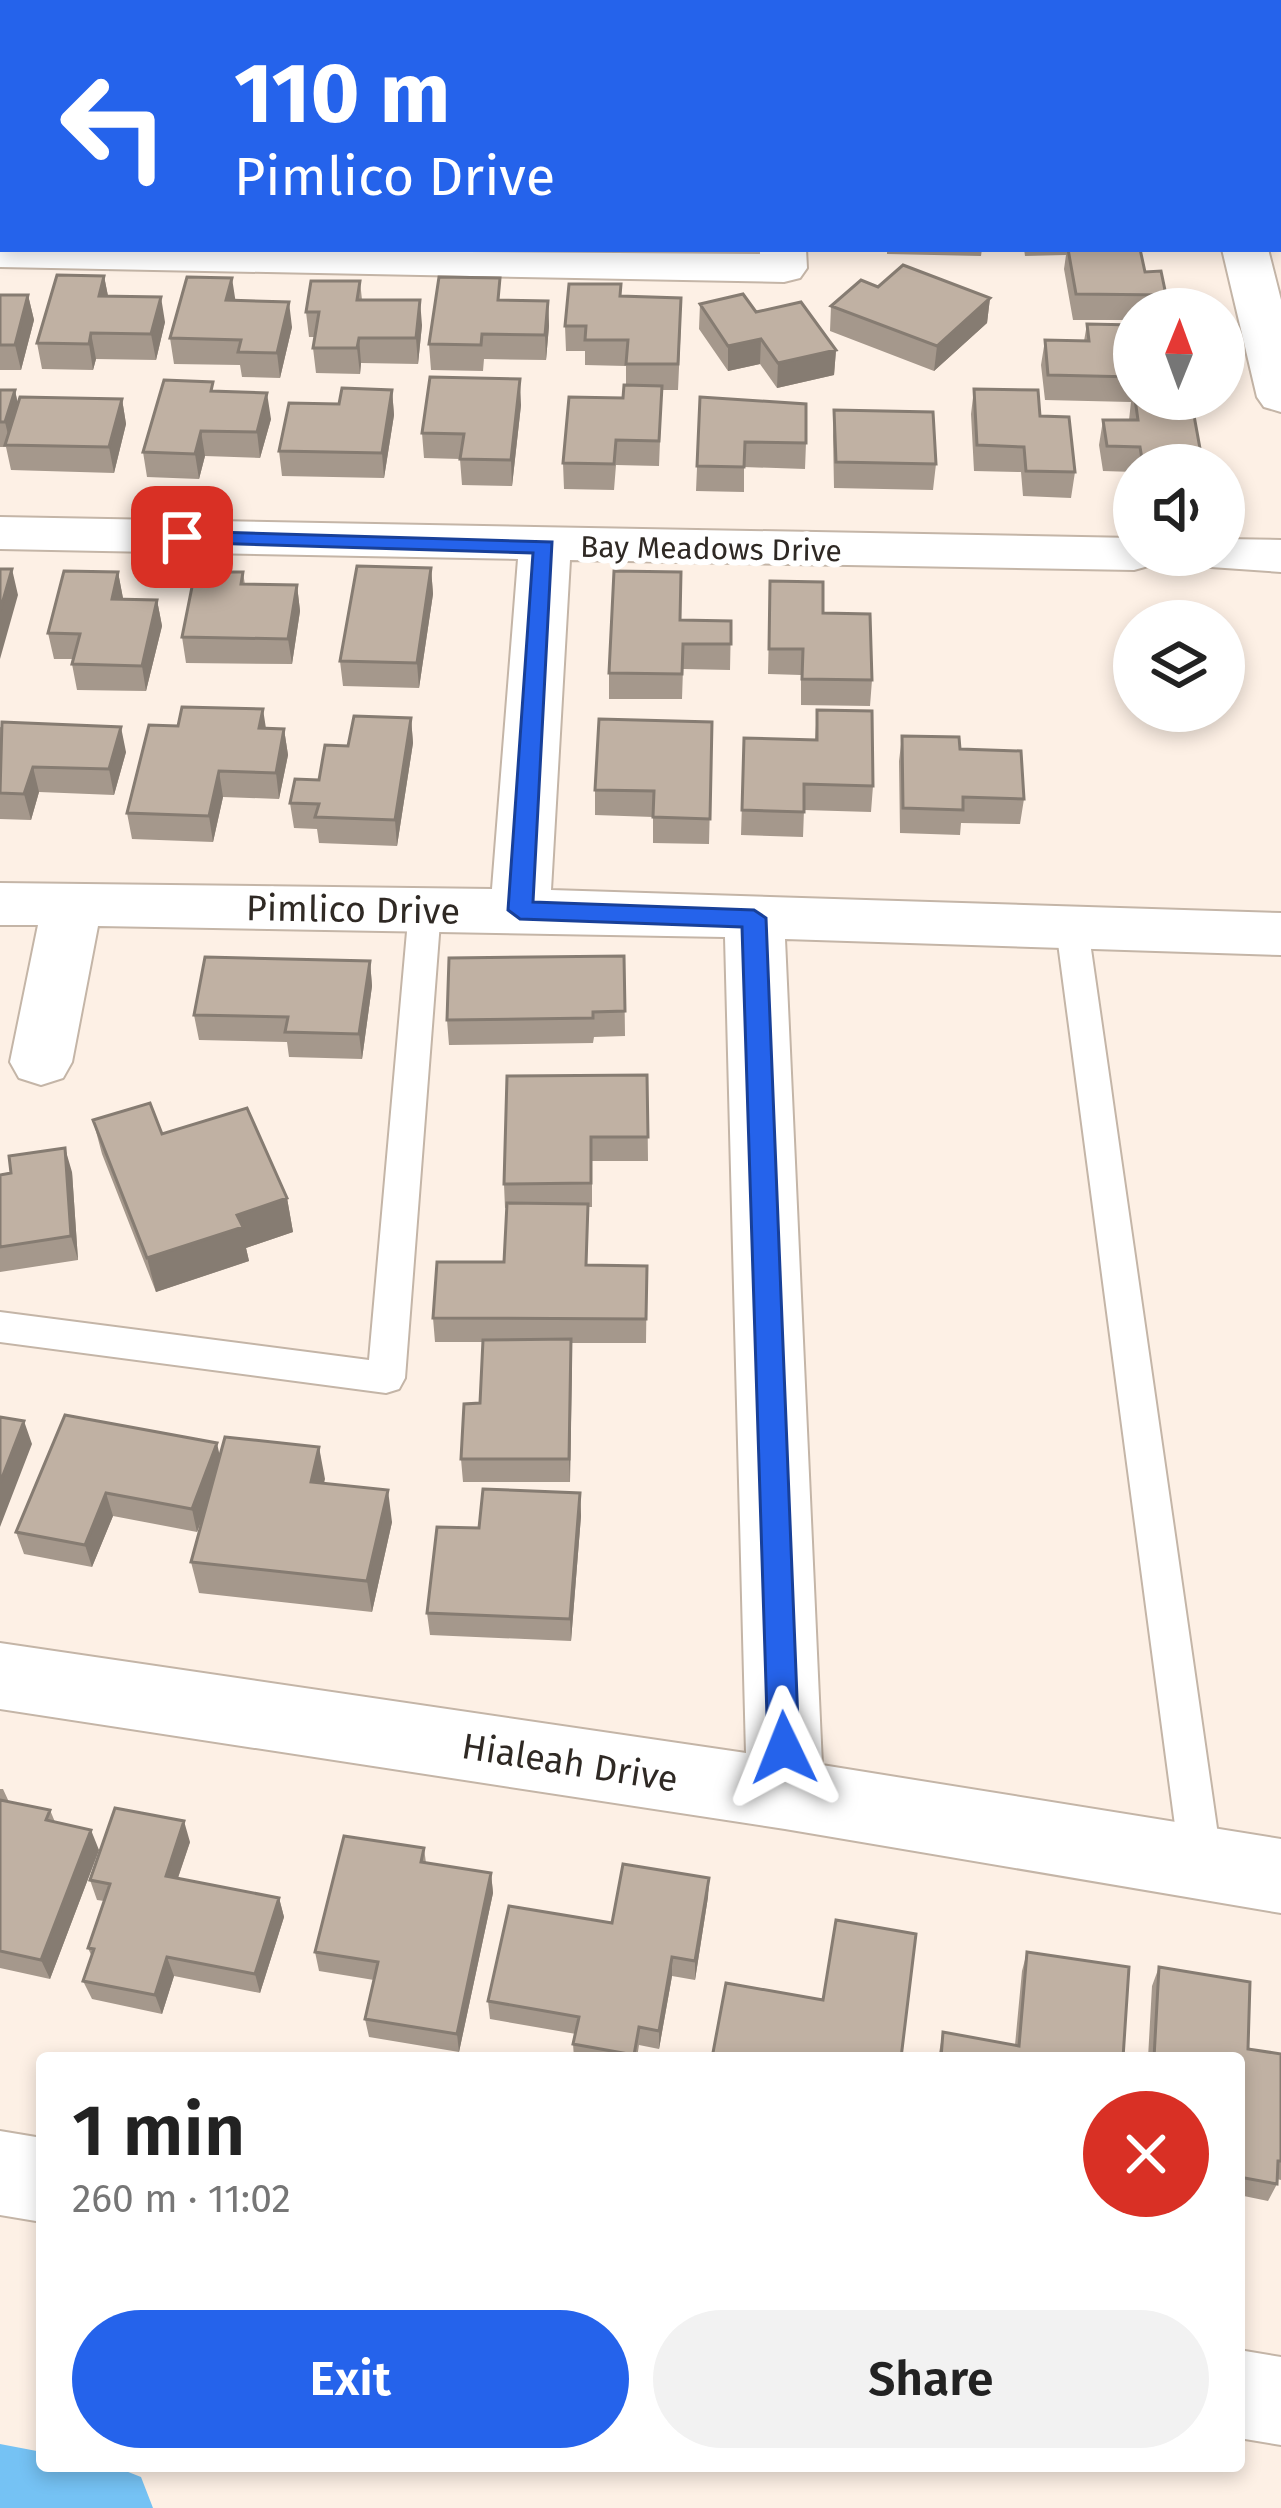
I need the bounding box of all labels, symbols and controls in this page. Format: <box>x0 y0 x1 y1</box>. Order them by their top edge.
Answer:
text: 110 m <box>234 43 450 144</box>
icon: left <box>36 48 192 204</box>
text: Pimlico Drive <box>234 145 555 209</box>
north arrow <box>1113 288 1245 420</box>
map controls <box>1113 288 1245 732</box>
button: sound <box>1113 444 1245 576</box>
pin <box>131 486 233 588</box>
icon: arrive <box>149 504 215 570</box>
street label: Bay Meadows Drive <box>580 529 842 569</box>
button: layers <box>1113 600 1245 732</box>
street label: Pimlico Drive <box>246 886 460 934</box>
position arrow <box>721 1685 847 1811</box>
street label: Hialeah Drive <box>459 1724 681 1802</box>
text: 1 min <box>72 2088 245 2174</box>
button: close <box>1083 2091 1209 2217</box>
text: 260 m · 11:02 <box>72 2176 291 2222</box>
button: Exit <box>72 2310 629 2448</box>
button: Share <box>653 2310 1209 2448</box>

